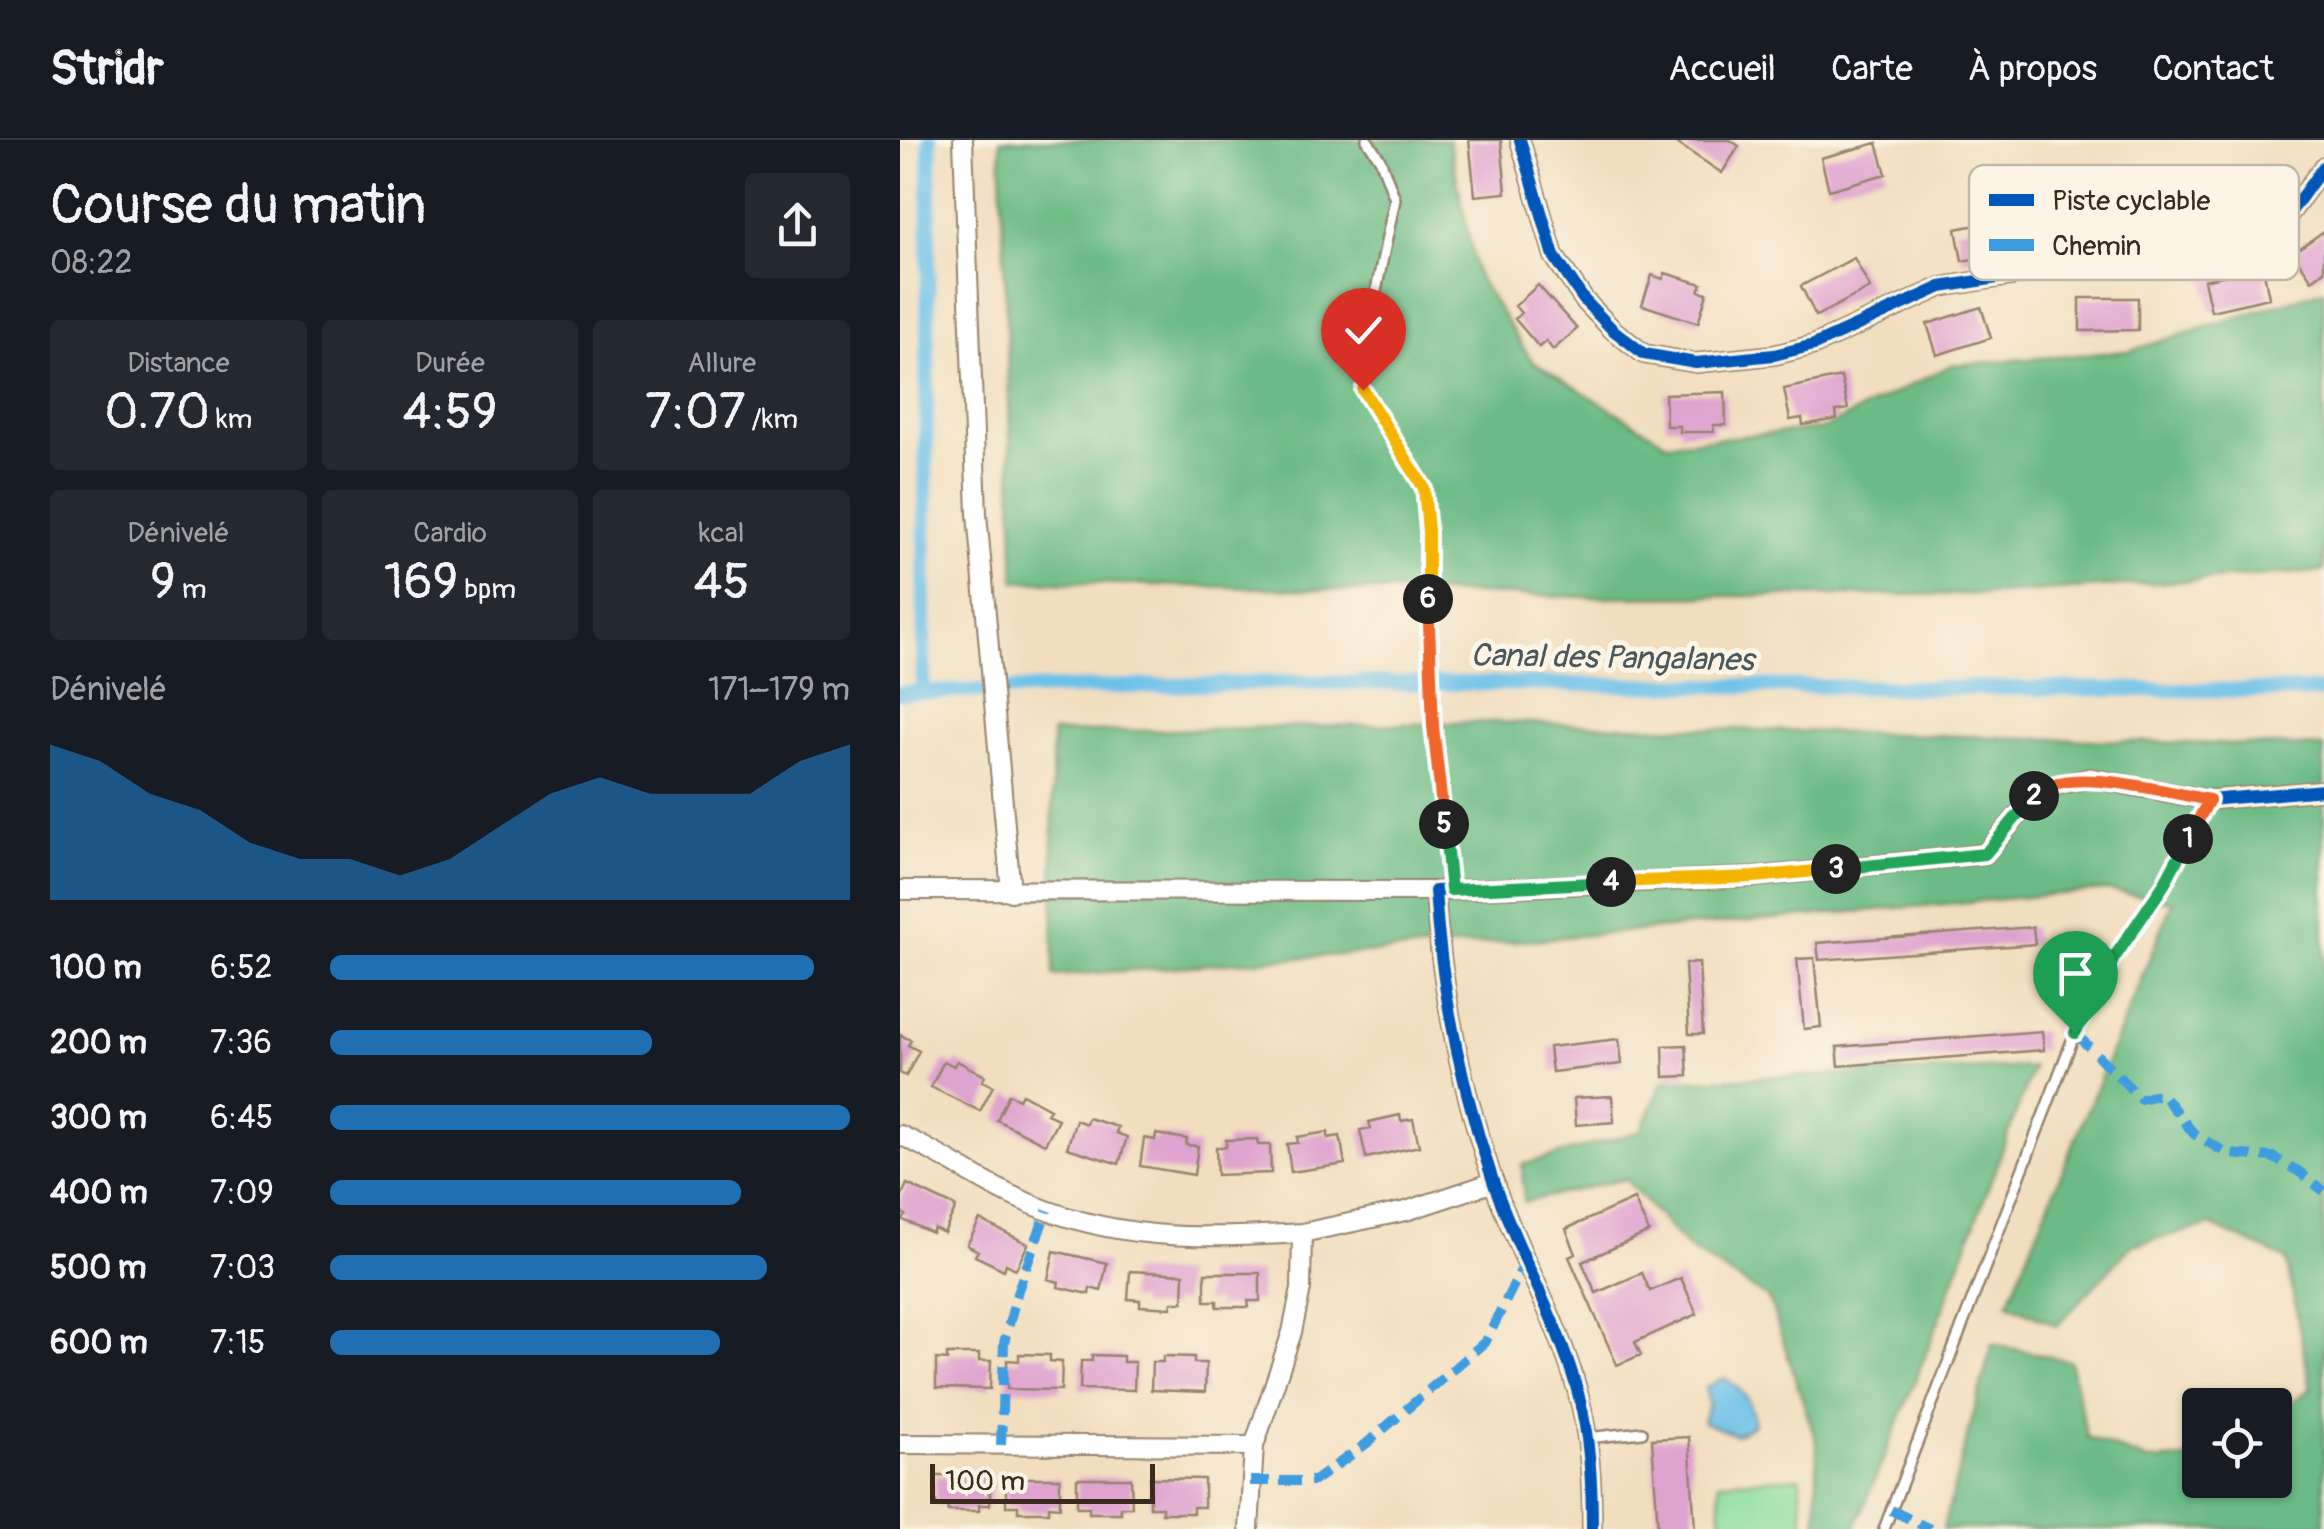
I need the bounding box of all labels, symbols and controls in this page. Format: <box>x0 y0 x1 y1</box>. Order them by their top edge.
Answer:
text: Stridr <box>50 39 164 99</box>
text: Accueil <box>1668 47 1776 91</box>
text: Carte <box>1831 47 1913 91</box>
text: À propos <box>1968 47 2097 91</box>
text: Contact <box>2152 47 2274 91</box>
legend <box>1969 165 2299 280</box>
text: Course du matin <box>50 171 426 240</box>
button: share <box>745 173 850 278</box>
text: Piste cyclable <box>2052 184 2211 219</box>
text: Chemin <box>2052 229 2141 264</box>
text: 08:22 <box>50 243 132 283</box>
pin <box>1321 288 1406 391</box>
icon: check <box>1336 303 1391 358</box>
text: Distance <box>127 346 230 381</box>
text: Durée <box>415 346 485 381</box>
text: Allure <box>687 346 756 381</box>
text: 0.70 <box>104 381 210 444</box>
text: 4:59 <box>402 381 498 444</box>
text: 7:07 <box>645 381 746 444</box>
text: km <box>210 402 252 437</box>
text: /km <box>746 402 798 437</box>
text: Dénivelé <box>127 516 229 551</box>
text: Cardio <box>413 516 487 551</box>
text: kcal <box>699 516 744 551</box>
text: 9 <box>150 551 176 614</box>
text: 169 <box>384 551 458 614</box>
text: 45 <box>694 551 750 614</box>
text: m <box>176 572 207 607</box>
text: bpm <box>458 572 516 607</box>
pin: 6 <box>1403 574 1453 624</box>
text: 6 <box>1420 581 1436 616</box>
water label: Canal des Pangalanes <box>1470 636 1758 681</box>
text: Dénivelé <box>50 670 167 710</box>
text: 171–179 m <box>708 670 850 710</box>
pin: 2 <box>2009 771 2059 821</box>
text: 2 <box>2026 778 2042 813</box>
pin: 5 <box>1419 799 1469 849</box>
text: 5 <box>1436 806 1452 841</box>
pin: 1 <box>2163 814 2213 864</box>
text: 1 <box>2183 821 2193 856</box>
pin: 3 <box>1811 844 1861 894</box>
text: 3 <box>1828 851 1844 886</box>
pin: 4 <box>1586 857 1636 907</box>
text: 4 <box>1603 864 1619 899</box>
pin <box>2033 931 2118 1034</box>
icon: arrive <box>2048 946 2103 1001</box>
text: 100 m <box>50 948 142 988</box>
text: 6:52 <box>210 948 272 988</box>
text: 200 m <box>50 1023 147 1063</box>
text: 7:36 <box>210 1023 272 1063</box>
text: 300 m <box>50 1098 147 1138</box>
text: 6:45 <box>210 1098 273 1138</box>
text: 400 m <box>50 1173 148 1213</box>
text: 7:09 <box>210 1173 274 1213</box>
text: 500 m <box>50 1248 146 1288</box>
text: 7:03 <box>210 1248 275 1288</box>
text: 600 m <box>50 1323 148 1363</box>
text: 7:15 <box>210 1323 265 1363</box>
map controls <box>2182 1388 2292 1498</box>
button: locate <box>2182 1388 2292 1498</box>
scale bar <box>930 1459 1155 1504</box>
text: 100 m <box>945 1464 1025 1499</box>

